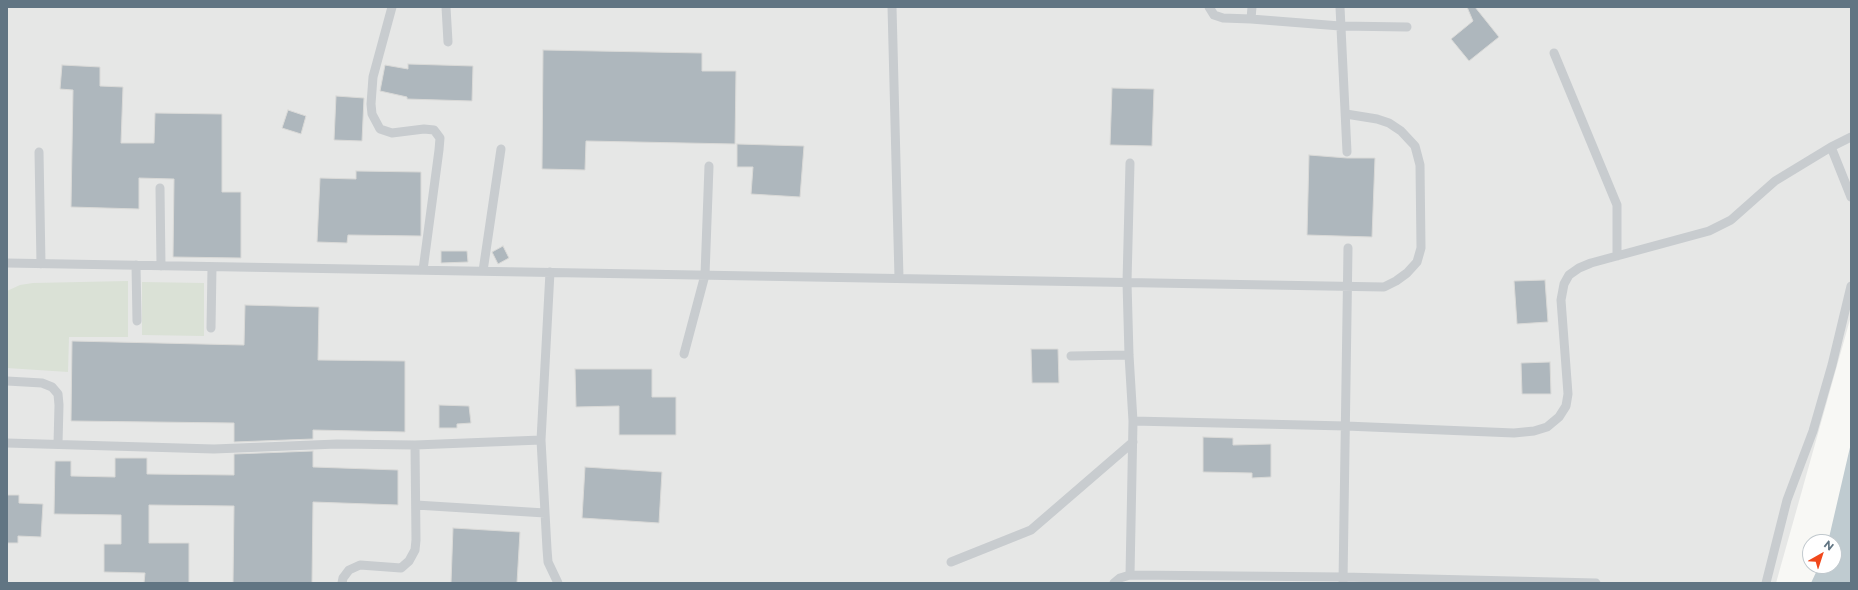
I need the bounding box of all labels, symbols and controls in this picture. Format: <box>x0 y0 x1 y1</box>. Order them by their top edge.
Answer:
north arrow <box>1802 534 1842 574</box>
text: N <box>1821 537 1837 554</box>

